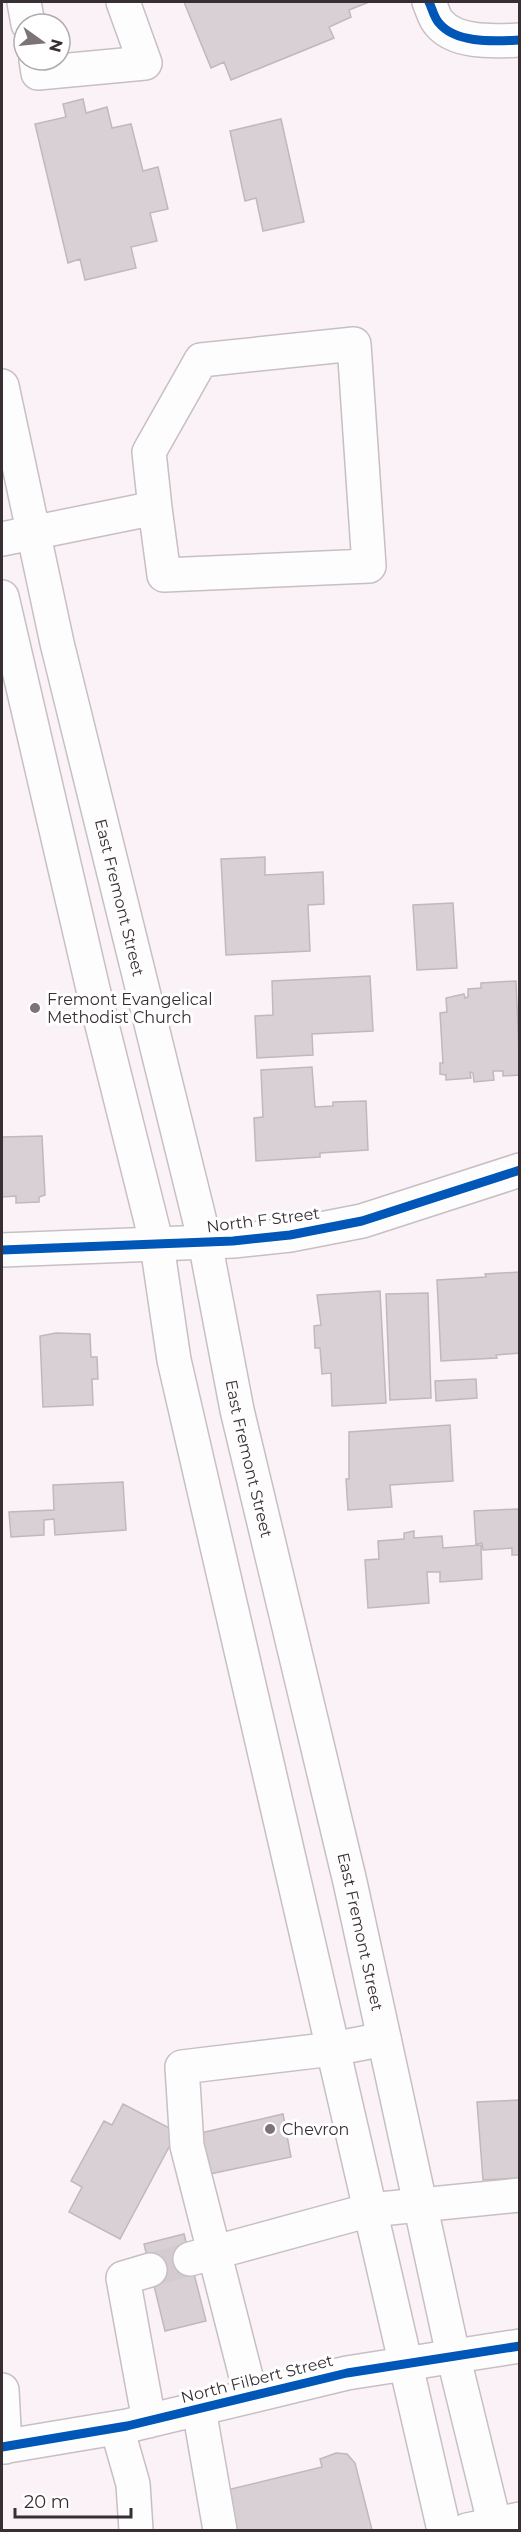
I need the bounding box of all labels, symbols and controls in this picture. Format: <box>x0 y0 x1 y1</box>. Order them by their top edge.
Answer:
north arrow <box>12 12 72 72</box>
text: N <box>45 37 67 54</box>
street label: East Fremont Street <box>91 817 149 979</box>
place label: Fremont Evangelical Methodist Church <box>47 990 212 1027</box>
marker: Fremont Evangelical Methodist Church <box>28 1001 42 1015</box>
street label: North F Street <box>205 1204 321 1236</box>
street label: East Fremont Street <box>222 1378 277 1540</box>
street label: East Fremont Street <box>334 1851 387 2013</box>
place label: Chevron <box>282 2120 349 2139</box>
marker: Chevron <box>263 2122 277 2136</box>
street label: North Filbert Street <box>179 2351 336 2407</box>
scale bar <box>15 2481 130 2519</box>
text: 20 m <box>24 2491 70 2513</box>

